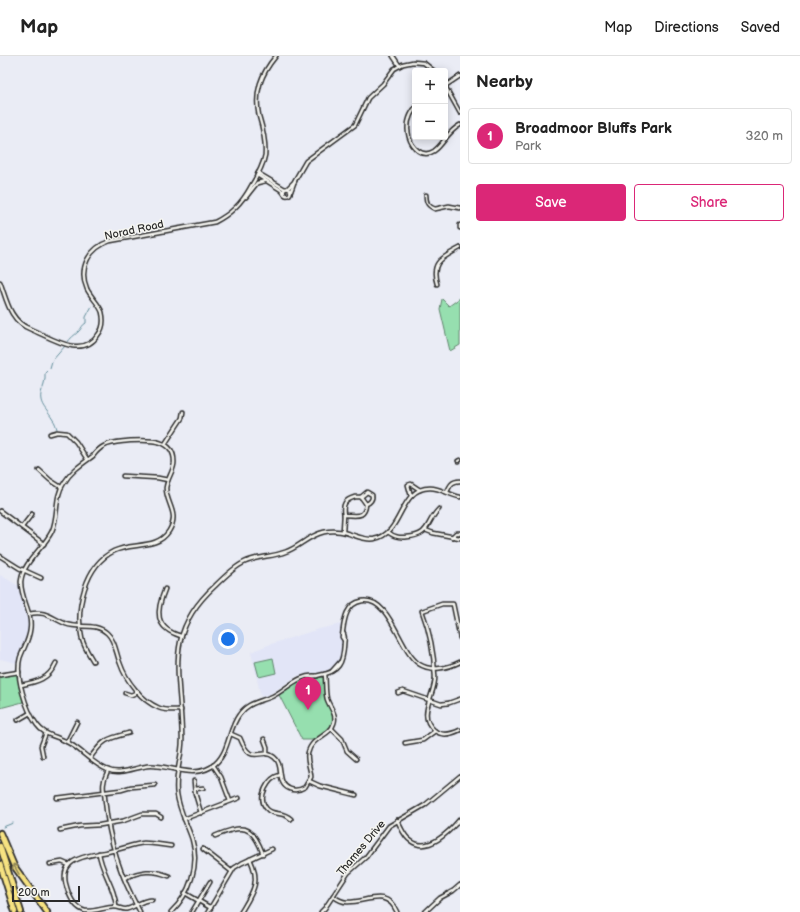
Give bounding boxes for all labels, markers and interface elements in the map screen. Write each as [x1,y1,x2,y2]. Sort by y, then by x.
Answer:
text: Map [20,16,58,39]
text: Map [604,19,632,36]
text: Directions [654,19,719,36]
text: Saved [741,19,780,36]
map controls [412,68,448,140]
button: + [412,68,448,104]
text: Nearby [476,72,533,92]
button: − [412,104,448,140]
text: Broadmoor Bluffs Park [515,119,672,138]
text: 1 [487,128,493,144]
text: 320 m [745,128,783,144]
text: Park [515,138,541,154]
button: Save [476,184,626,221]
button: Share [634,184,784,221]
street label: Norad Road [103,217,165,243]
your location [218,629,238,649]
pin: 1 [295,677,321,710]
street label: Thames Drive [334,817,388,878]
one-way arrow [11,863,19,875]
scale bar [12,884,80,903]
text: 200 m [18,886,50,899]

